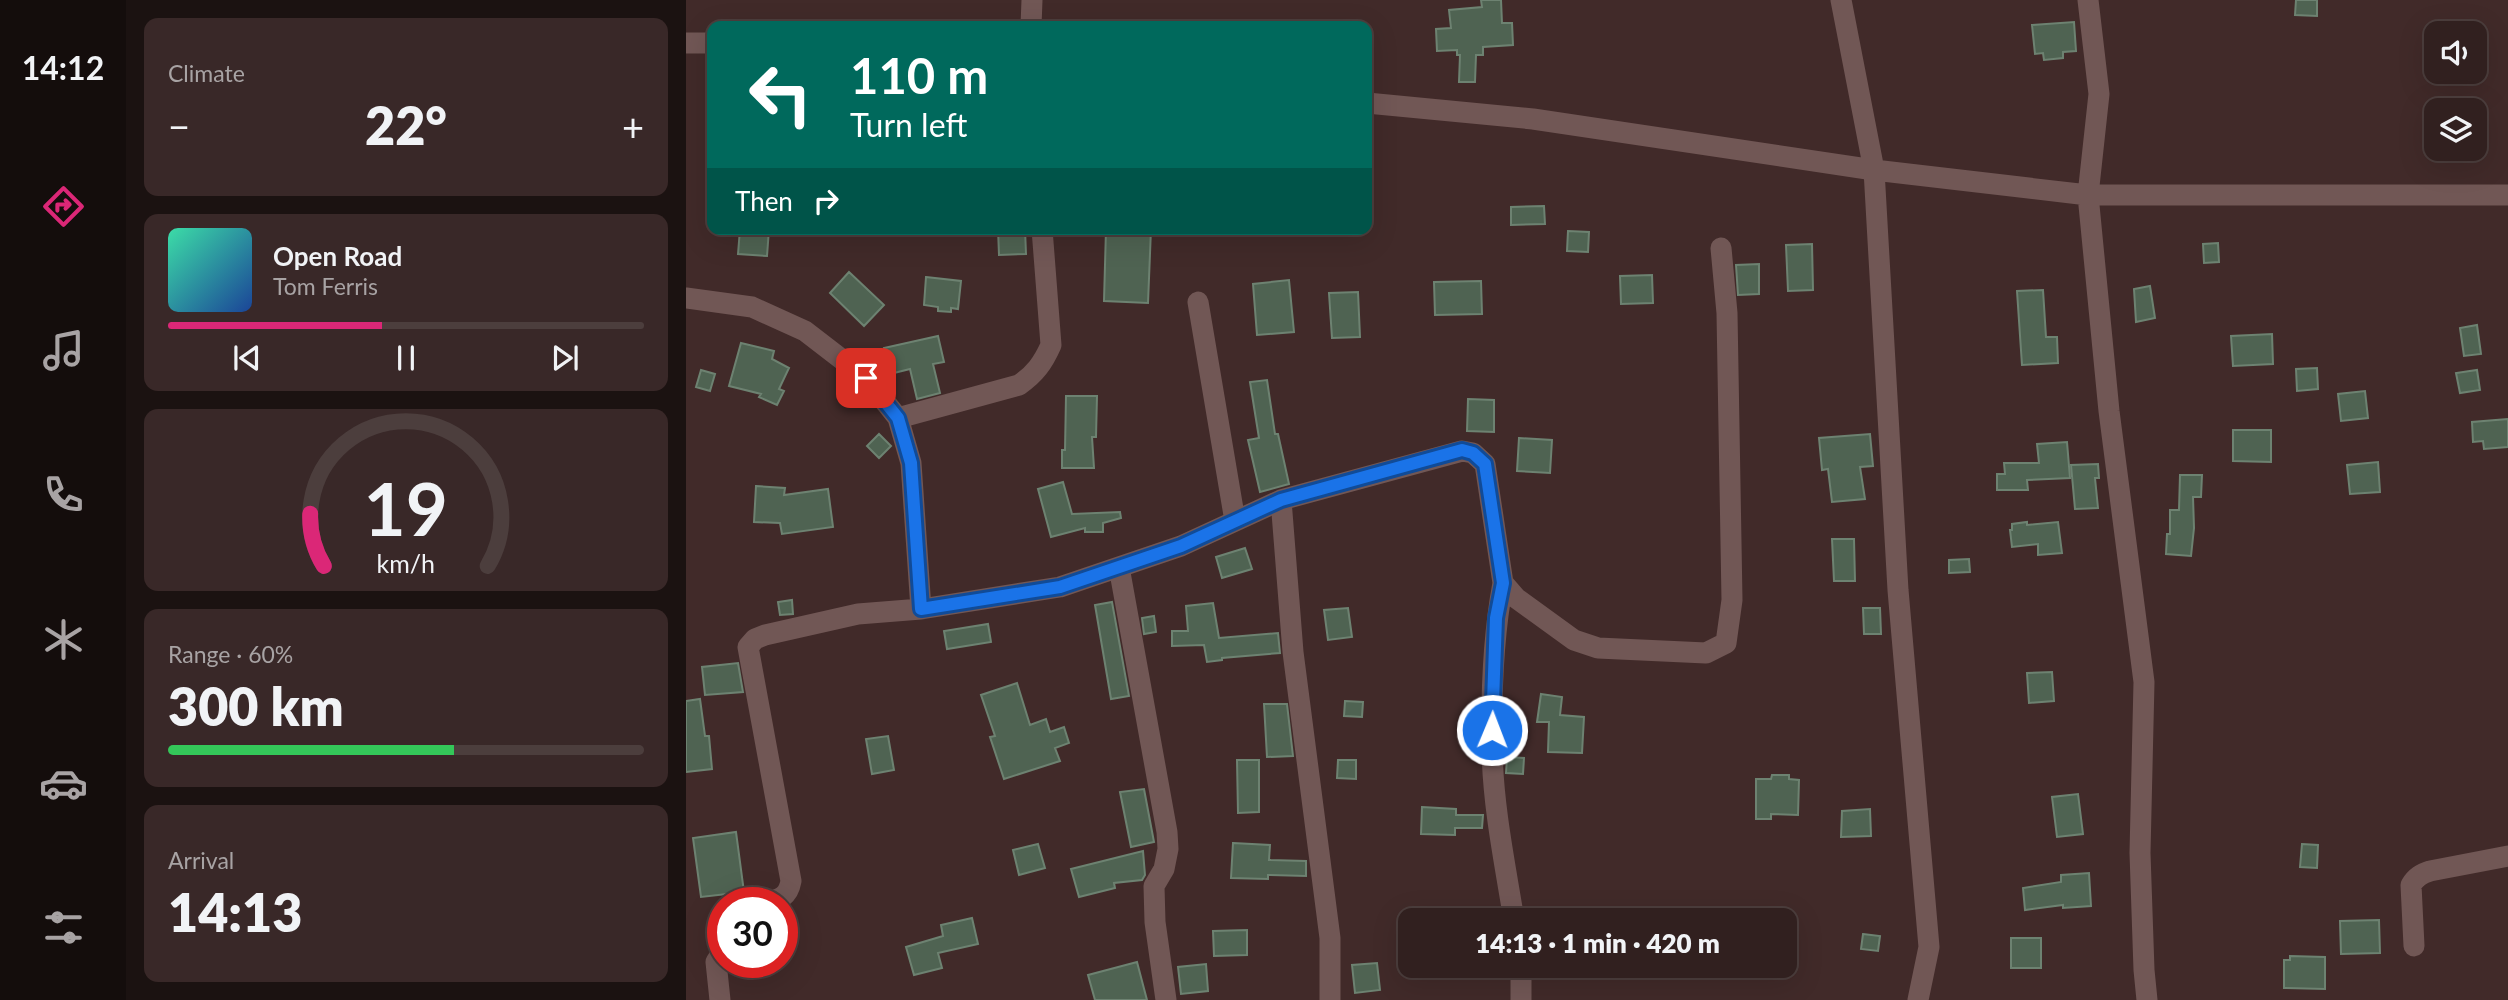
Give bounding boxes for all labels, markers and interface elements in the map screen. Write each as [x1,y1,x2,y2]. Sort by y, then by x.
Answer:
map controls [2424,21,2487,161]
button: sound [2424,21,2487,84]
text: 110 m [850,46,988,104]
text: 14:12 [22,48,104,87]
icon: left [735,49,826,140]
text: Climate [168,59,245,87]
text: 22° [365,94,447,156]
button: layers [2424,98,2487,161]
text: − [168,103,190,149]
text: + [622,103,644,149]
text: Turn left [850,105,967,144]
icon: directions [39,182,88,231]
icon: right [807,182,845,220]
text: Then [735,185,793,217]
text: Open Road [273,240,402,272]
text: Tom Ferris [273,272,378,300]
icon: music [39,326,88,375]
icon: previous [228,339,266,377]
icon: pause [387,339,425,377]
icon: next [546,339,584,377]
pin [836,348,896,408]
icon: arrive [847,359,885,397]
text: 19 [364,464,448,552]
icon: phone [39,470,88,519]
text: km/h [377,548,435,578]
icon: climate [39,615,88,664]
text: Range · 60% [168,640,293,668]
text: 300 km [168,675,344,737]
position arrow [1455,693,1529,767]
icon: car [39,759,88,808]
text: Arrival [168,846,234,874]
text: 14:13 [168,881,302,943]
speed limit sign: 30 [707,887,798,978]
icon: filters [39,903,88,952]
text: 14:13 · 1 min · 420 m [1475,927,1720,959]

